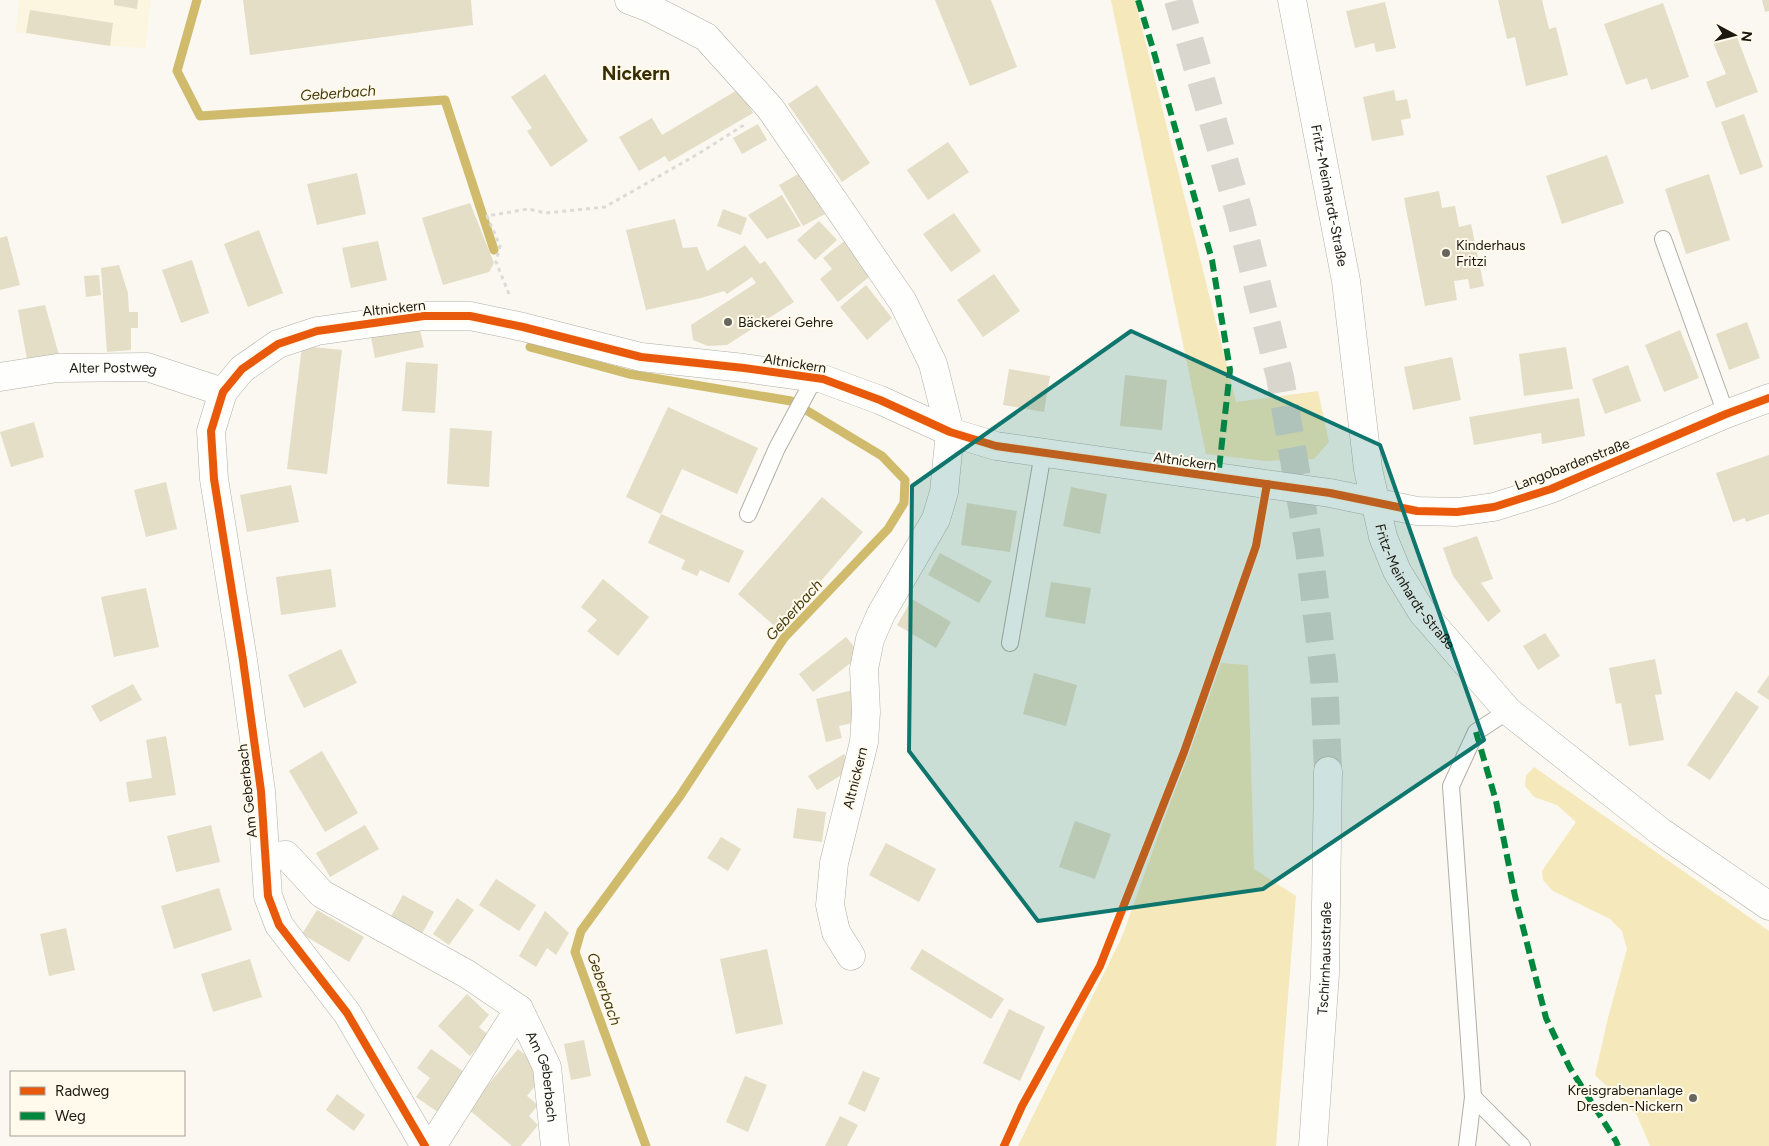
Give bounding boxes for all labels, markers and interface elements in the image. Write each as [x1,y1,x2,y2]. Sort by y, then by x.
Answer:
north arrow [1709,10,1759,60]
text: N [1737,30,1756,43]
district label: Nickern [602,62,670,85]
water label: Geberbach [300,81,376,105]
street label: Fritz-Meinhardt-Straße [1307,123,1351,268]
place label: Kinderhaus Fritzi [1456,237,1525,270]
marker: Kinderhaus Fritzi [1440,247,1452,259]
street label: Altnickern [362,297,427,320]
place label: Bäckerei Gehre [738,314,833,331]
marker: Bäckerei Gehre [722,316,734,328]
street label: Altnickern [762,350,828,377]
street label: Alter Postweg [69,359,159,379]
street label: Langobardenstraße [1512,435,1632,494]
street label: Altnickern [1152,449,1218,474]
street label: Fritz-Meinhardt-Straße [1371,522,1459,653]
water label: Geberbach [762,576,826,644]
street label: Am Geberbach [234,743,261,839]
street label: Altnickern [840,745,871,811]
street label: Tschirnhausstraße [1314,901,1335,1016]
water label: Geberbach [583,950,625,1028]
street label: Am Geberbach [522,1028,561,1123]
legend [10,1071,185,1136]
text: Radweg [55,1082,109,1100]
place label: Kreisgrabenanlage Dresden-Nickern [1568,1082,1683,1115]
marker: Kreisgrabenanlage Dresden-Nickern [1687,1092,1699,1104]
text: Weg [55,1107,86,1125]

